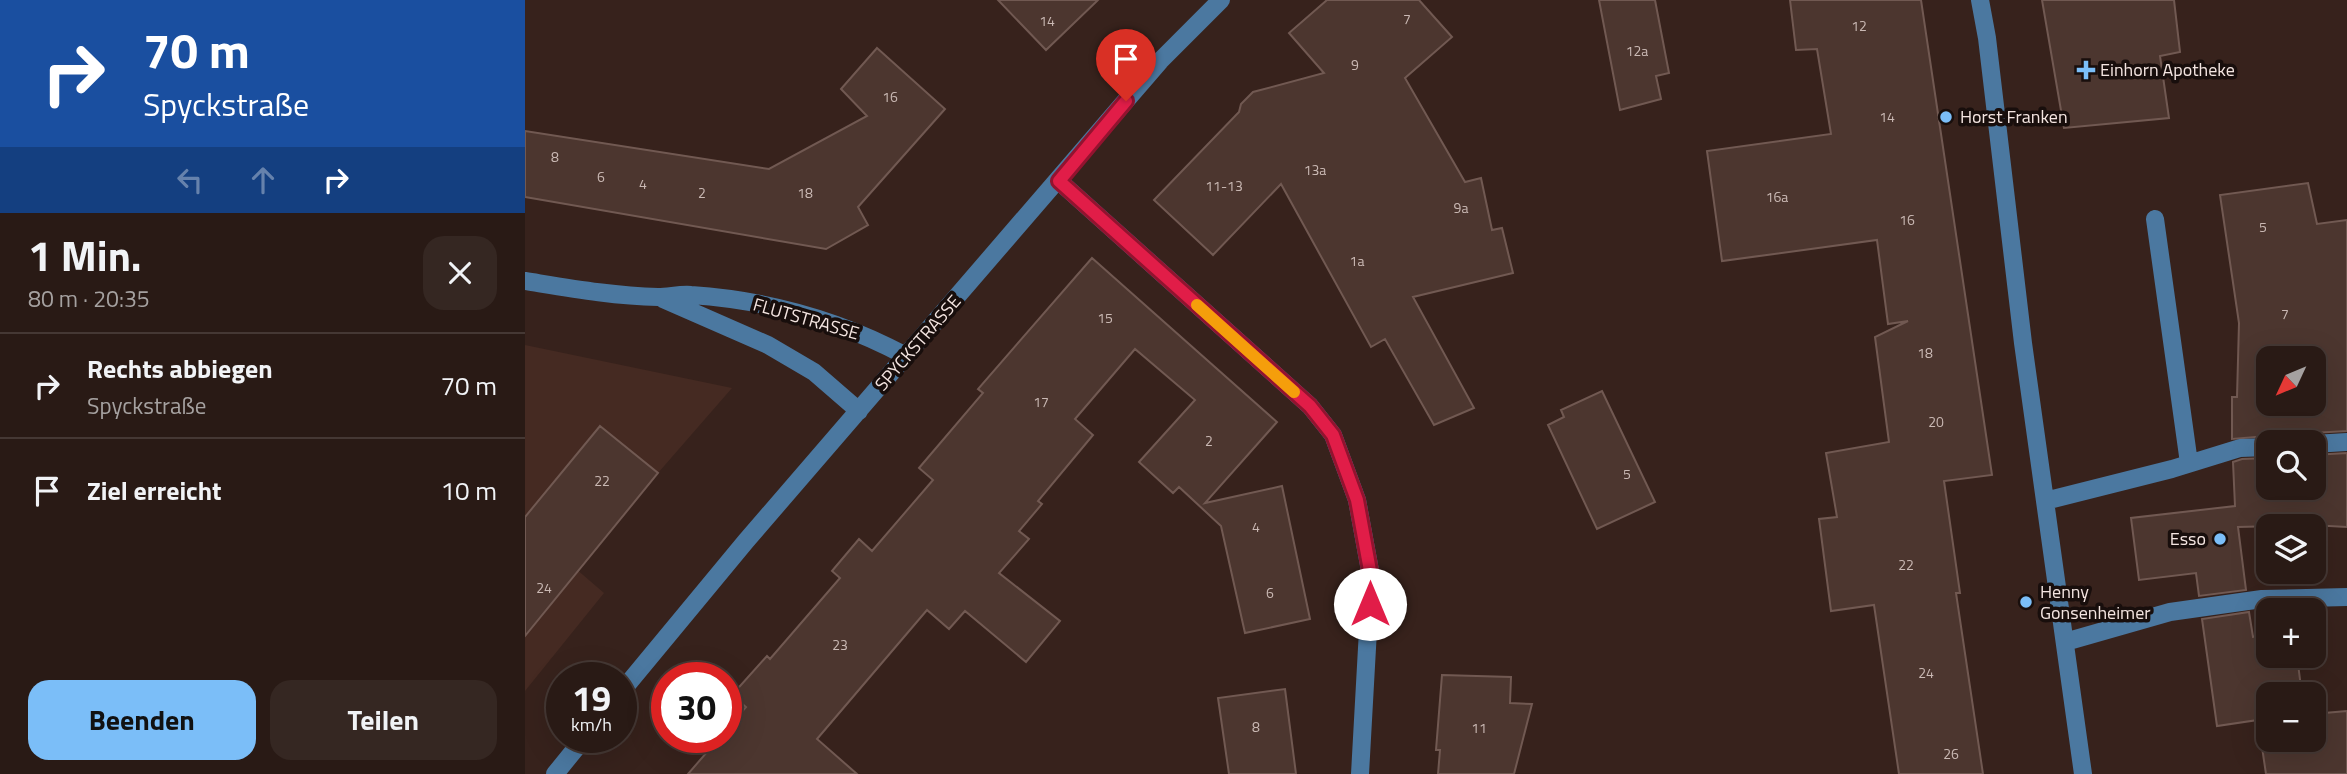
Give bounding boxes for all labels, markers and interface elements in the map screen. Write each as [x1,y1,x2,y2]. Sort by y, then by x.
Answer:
house number: 7 [1403,8,1411,29]
house number: 14 [1039,10,1055,31]
text: 70 m [143,12,250,87]
house number: 12 [1851,15,1867,36]
icon: right [28,28,119,119]
pin [1096,29,1156,101]
icon: arrive [1107,40,1145,78]
house number: 12a [1626,40,1648,61]
house number: 9 [1351,54,1359,75]
place label: Einhorn Apotheke [2100,56,2235,83]
marker: Einhorn Apotheke [2078,62,2094,78]
text: Spyckstraße [143,80,309,128]
house number: 16 [882,86,898,107]
place label: Horst Franken [1960,103,2068,130]
house number: 14 [1879,106,1895,127]
marker: Horst Franken [1938,109,1954,125]
house number: 8 [551,146,559,167]
house number: 13a [1304,159,1326,180]
icon: left [171,161,209,199]
icon: ahead [244,161,282,199]
icon: right [317,161,355,199]
house number: 6 [597,166,605,187]
house number: 4 [639,173,647,194]
house number: 11-13 [1205,175,1243,196]
house number: 2 [698,182,706,203]
house number: 18 [797,182,813,203]
house number: 16a [1766,186,1788,207]
house number: 9a [1454,197,1468,218]
house number: 16 [1899,209,1915,230]
house number: 5 [2259,216,2267,237]
text: 1 Min. [28,223,142,287]
button: close [423,236,497,310]
house number: 1a [1350,250,1364,271]
text: 80 m · 20:35 [28,281,150,316]
street label: SPYCKSTRASSE [868,289,967,397]
street label: FLUTSTRASSE [750,290,862,347]
house number: 7 [2281,303,2289,324]
house number: 15 [1097,307,1113,328]
house number: 18 [1917,342,1933,363]
north arrow [2256,346,2326,416]
map controls [2256,346,2326,752]
text: Rechts abbiegen [87,349,273,388]
text: 70 m [440,366,497,405]
icon: right [28,367,66,405]
text: Spyckstraße [87,388,206,423]
house number: 17 [1033,391,1049,412]
house number: 20 [1928,411,1944,432]
house number: 2 [1205,430,1213,451]
button: search [2256,430,2326,500]
house number: 5 [1623,463,1631,484]
house number: 22 [594,470,610,491]
text: Ziel erreicht [87,471,222,510]
text: 10 m [440,471,497,510]
icon: arrive [28,472,66,510]
button: layers [2256,514,2326,584]
house number: 4 [1252,516,1260,537]
place label: Esso [2170,525,2206,552]
marker: Esso [2212,531,2228,547]
house number: 22 [1898,554,1914,575]
position arrow [1333,567,1407,641]
house number: 24 [536,577,552,598]
place label: Henny Gonsenheimer [2040,578,2150,626]
house number: 6 [1266,582,1274,603]
marker: Henny Gonsenheimer [2018,594,2034,610]
button: + [2256,598,2326,668]
house number: 23 [832,634,848,655]
speed limit sign: 30 [651,662,742,753]
house number: 24 [1918,662,1934,683]
text: 19 [572,671,611,725]
button: Beenden [28,680,256,760]
button: Teilen [270,680,497,760]
button: − [2256,682,2326,752]
text: km/h [571,711,612,738]
house number: 8 [1252,716,1260,737]
house number: 11 [1471,717,1487,738]
house number: 26 [1943,743,1959,764]

